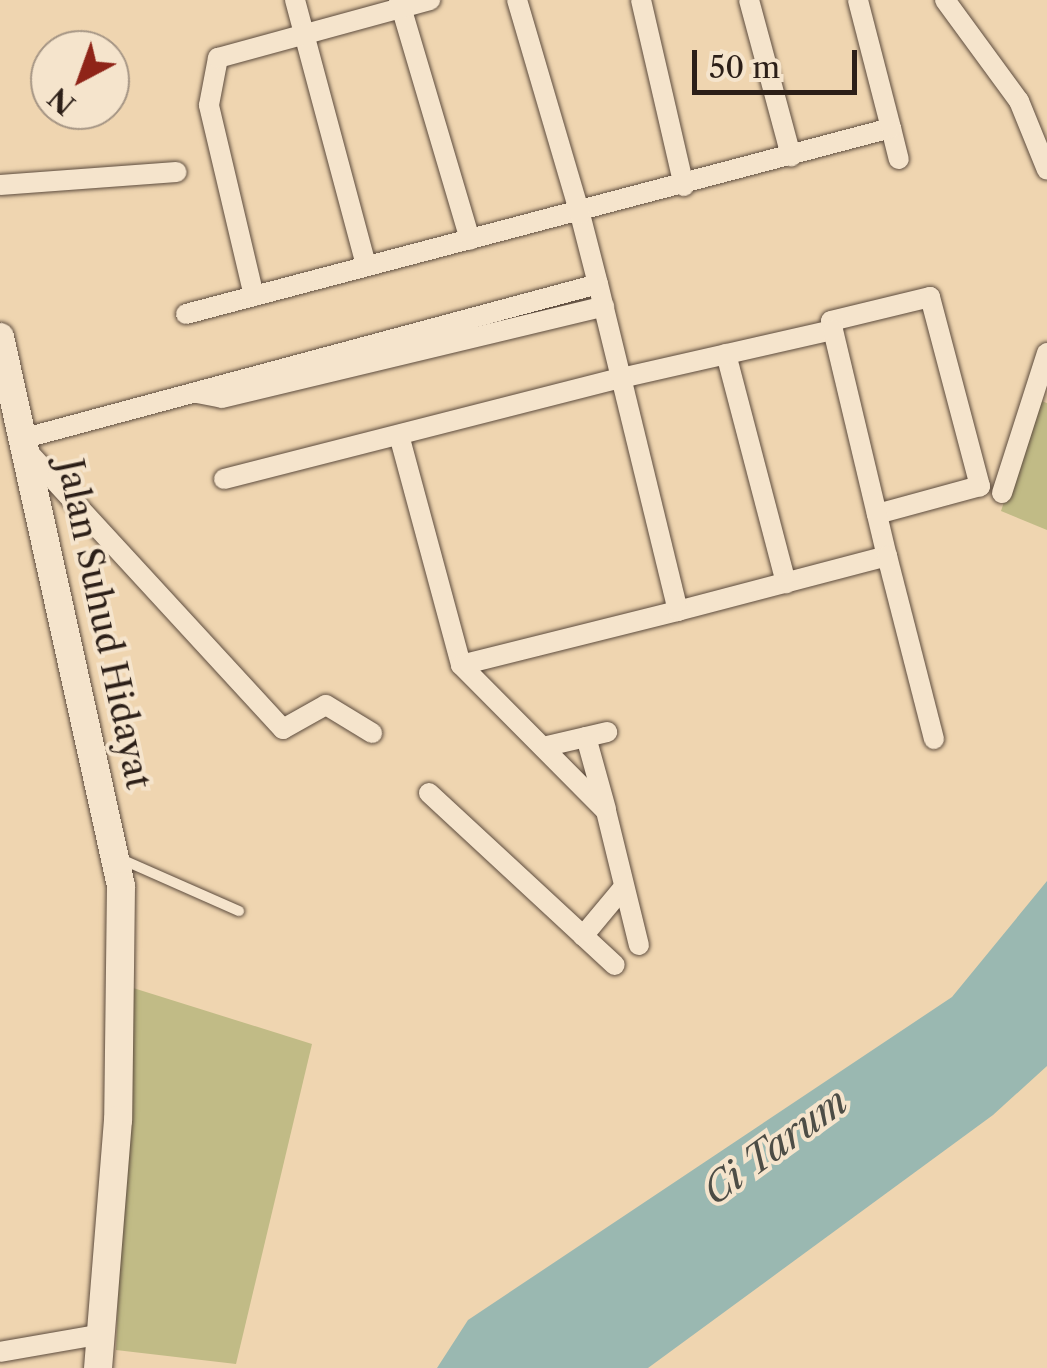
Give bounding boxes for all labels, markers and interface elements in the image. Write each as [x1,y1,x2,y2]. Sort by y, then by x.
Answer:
north arrow [30,30,130,130]
scale bar [697,30,862,92]
text: 50 m [709,49,780,86]
text: N [41,80,82,122]
street label: Jalan Suhud Hidayat [49,455,159,793]
water label: Ci Tarum [694,1078,856,1214]

